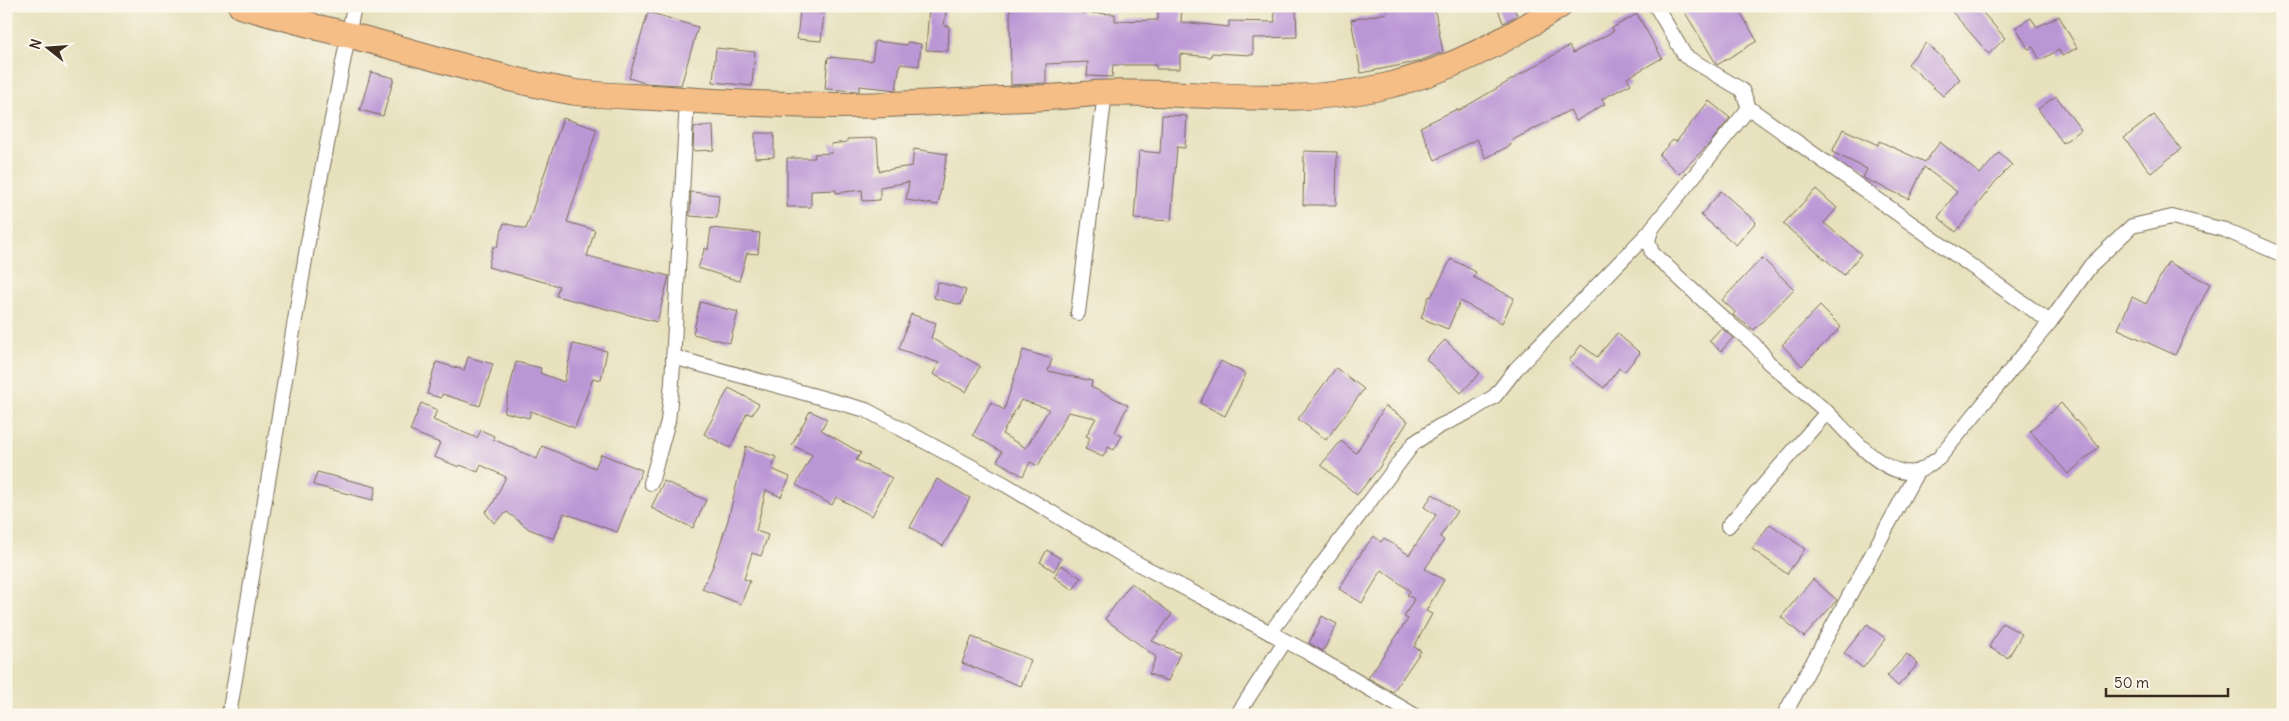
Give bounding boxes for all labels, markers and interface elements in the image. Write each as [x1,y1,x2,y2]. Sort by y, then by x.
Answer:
north arrow [22,22,72,72]
text: N [26,37,46,51]
scale bar [2106,666,2229,698]
text: 50 m [2114,673,2149,692]

